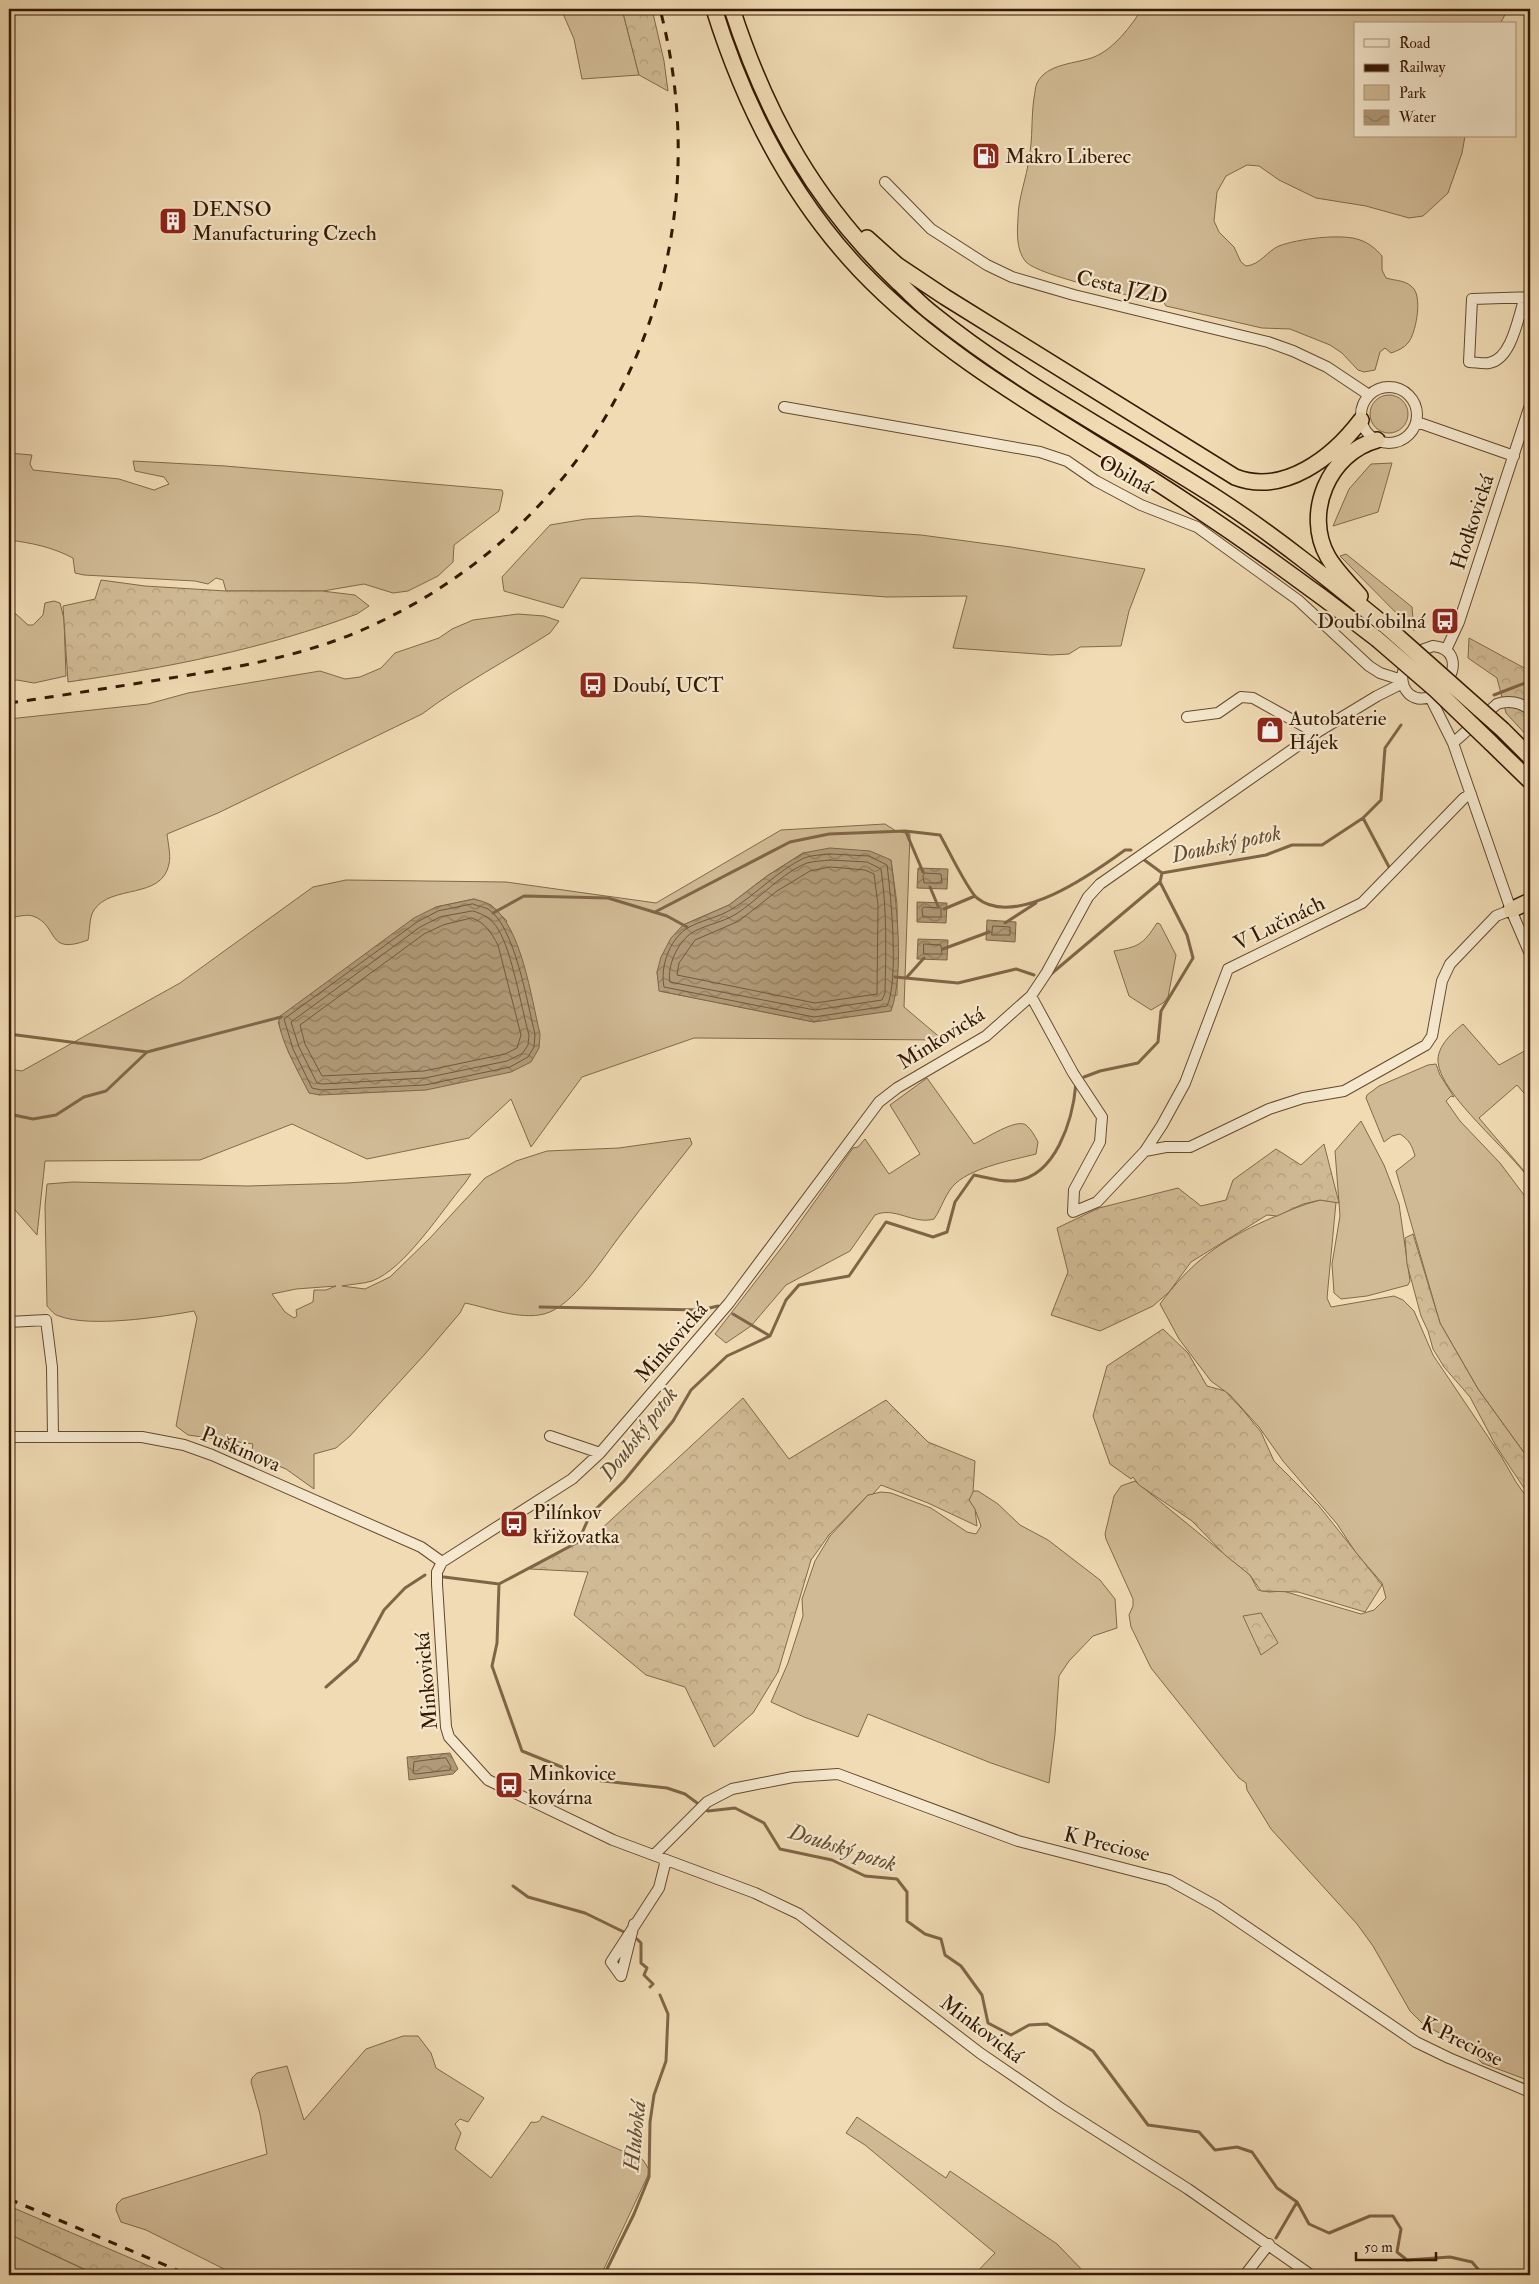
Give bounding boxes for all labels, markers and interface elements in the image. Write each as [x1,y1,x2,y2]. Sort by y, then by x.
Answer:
legend [1354,22,1516,138]
text: Road [1399,34,1431,53]
text: Railway [1399,58,1446,77]
text: Park [1399,84,1426,103]
text: Water [1398,108,1436,127]
fuel station icon: Makro Liberec [971,141,1001,171]
place label: Makro Liberec [1005,143,1131,170]
place label: DENSO Manufacturing Czech [192,196,377,247]
building icon: DENSO Manufacturing Czech [158,206,188,236]
street label: Cesta JZD [1074,264,1170,311]
street label: Obilná [1094,449,1158,500]
street label: Hodkovická [1444,471,1501,573]
bus stop icon: Doubí obilná [1430,606,1460,636]
place label: Doubí obilná [1317,608,1426,635]
bus stop icon: Doubí, UCT [578,670,608,700]
place label: Doubí, UCT [612,672,724,699]
place label: Autobaterie Hájek [1288,705,1387,756]
shop icon: Autobaterie Hájek [1255,715,1285,745]
water label: Doubský potok [1168,819,1284,869]
street label: V Lučinách [1229,890,1329,957]
street label: Minkovická [893,1001,990,1076]
street label: Minkovická [629,1296,714,1388]
water label: Doubský potok [593,1381,684,1487]
street label: Puškinova [197,1421,285,1478]
place label: Pilínkov křižovatka [533,1499,620,1550]
bus stop icon: Pilínkov křižovatka [499,1509,529,1539]
street label: Minkovická [409,1631,444,1731]
place label: Minkovice kovárna [528,1760,616,1811]
bus stop icon: Minkovice kovárna [494,1770,524,1800]
water label: Doubský potok [784,1817,900,1878]
street label: K Preciose [1061,1821,1153,1868]
street label: Minkovická [935,1989,1029,2070]
street label: K Preciose [1416,2010,1507,2073]
water label: Hluboká [617,2098,653,2174]
scale bar [1356,2229,1436,2261]
text: 50 m [1364,2238,1393,2257]

